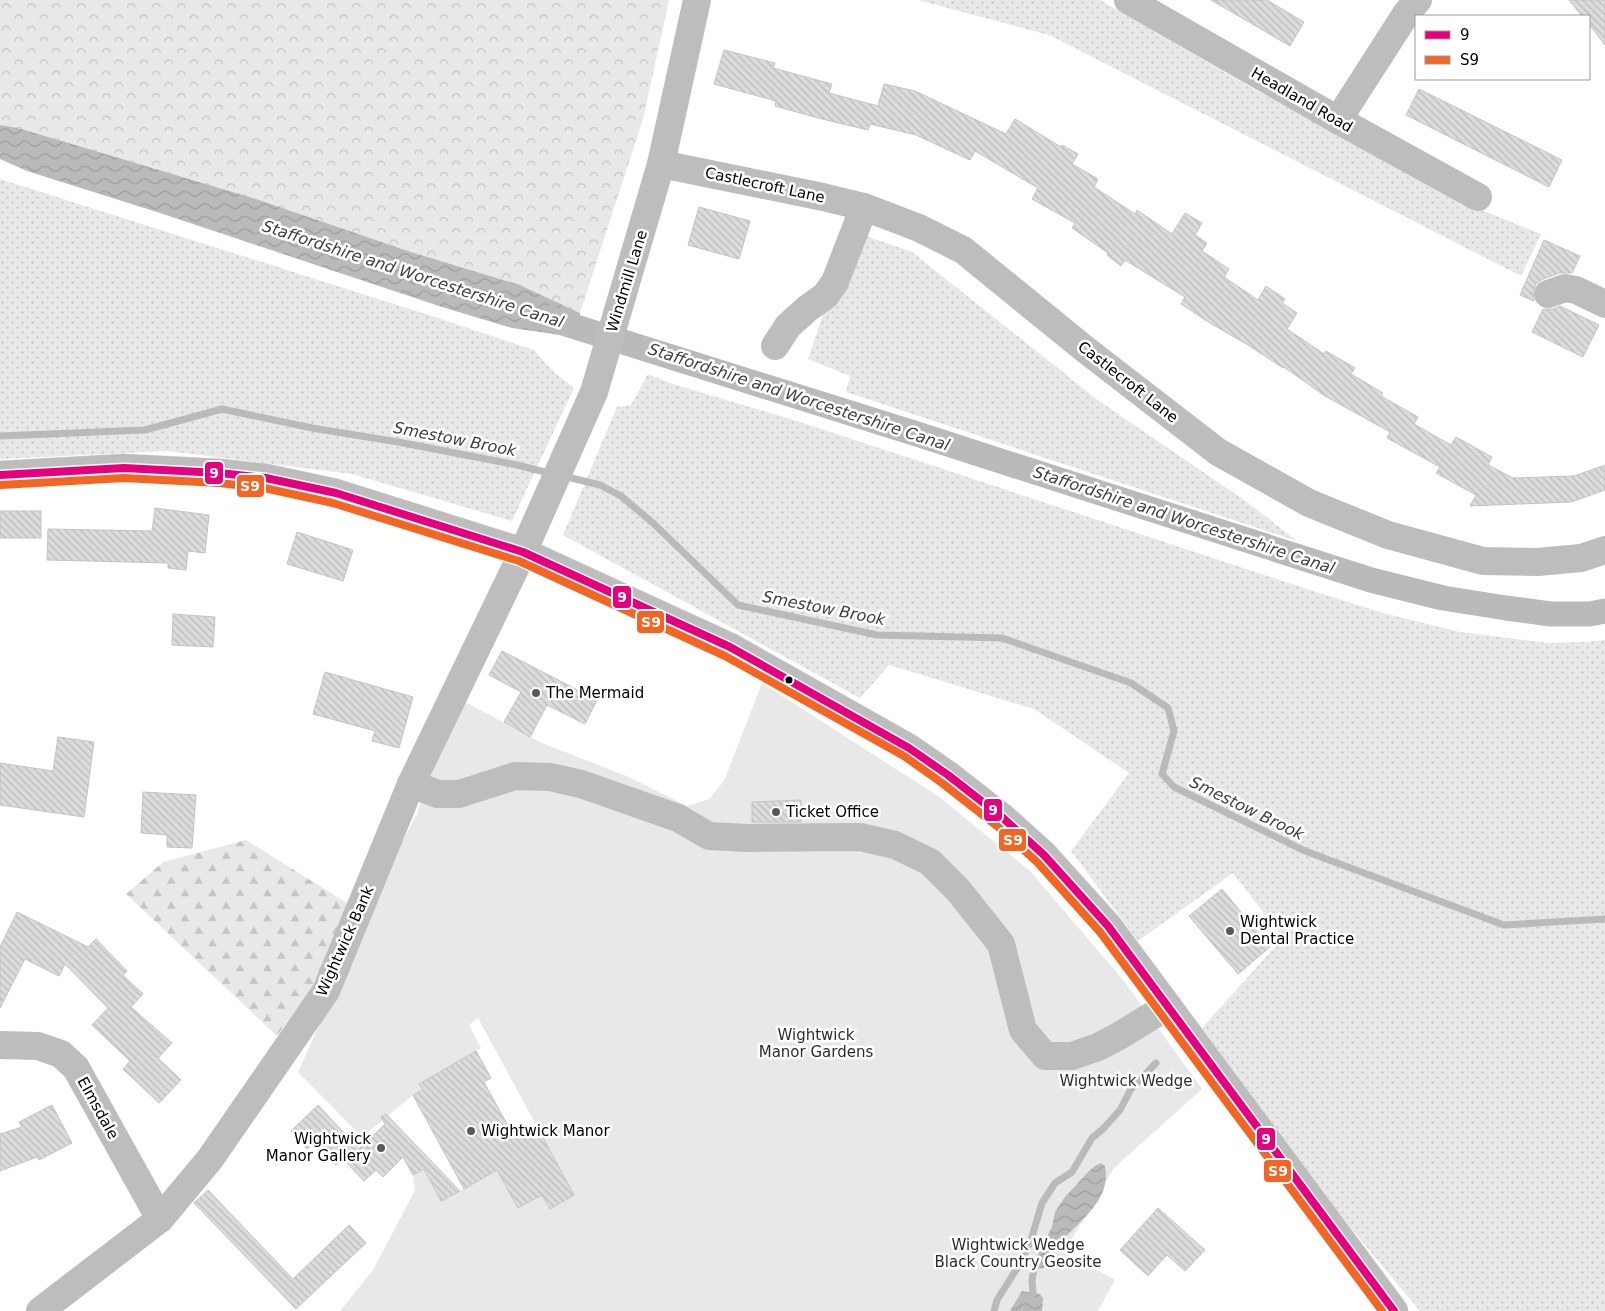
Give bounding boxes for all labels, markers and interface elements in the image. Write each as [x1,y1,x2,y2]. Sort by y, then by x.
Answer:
legend [1415,15,1590,80]
text: 9 [1460,26,1470,44]
text: S9 [1460,51,1479,69]
street label: Headland Road [1248,64,1356,136]
street label: Castlecroft Lane [703,164,827,206]
water label: Staffordshire and Worcestershire Canal [260,216,567,332]
street label: Windmill Lane [603,228,651,334]
street label: Castlecroft Lane [1074,337,1182,427]
water label: Staffordshire and Worcestershire Canal [646,339,953,455]
water label: Smestow Brook [392,418,519,460]
line badge: 9 [204,461,224,485]
water label: Staffordshire and Worcestershire Canal [1031,462,1338,578]
text: 9 [209,465,219,481]
line badge: S9 [236,474,265,498]
text: S9 [240,478,260,494]
line badge: 9 [612,585,632,609]
water label: Smestow Brook [761,587,888,629]
text: 9 [617,589,627,605]
line badge: S9 [636,610,665,634]
text: S9 [641,614,661,630]
unlabelled marker [784,675,794,685]
place label: The Mermaid [545,684,644,702]
marker: The Mermaid [530,687,542,699]
water label: Smestow Brook [1187,772,1308,844]
line badge: 9 [983,798,1003,822]
text: 9 [988,802,998,818]
place label: Ticket Office [785,803,879,821]
marker: Ticket Office [770,806,782,818]
line badge: S9 [998,828,1027,852]
text: S9 [1003,832,1023,848]
street label: Wightwick Bank [312,883,378,999]
place label: Wightwick Dental Practice [1240,913,1354,948]
marker: Wightwick Dental Practice [1224,925,1236,937]
park label: Wightwick Manor Gardens [759,1026,873,1061]
park label: Wightwick Wedge [1059,1072,1193,1090]
street label: Elmsdale [74,1074,122,1142]
place label: Wightwick Manor [481,1122,611,1140]
marker: Wightwick Manor [465,1125,477,1137]
line badge: 9 [1256,1127,1276,1151]
place label: Wightwick Manor Gallery [266,1130,371,1165]
text: 9 [1261,1131,1271,1147]
marker: Wightwick Manor Gallery [375,1142,387,1154]
line badge: S9 [1263,1159,1292,1183]
text: S9 [1268,1163,1288,1179]
park label: Wightwick Wedge Black Country Geosite [935,1236,1101,1271]

